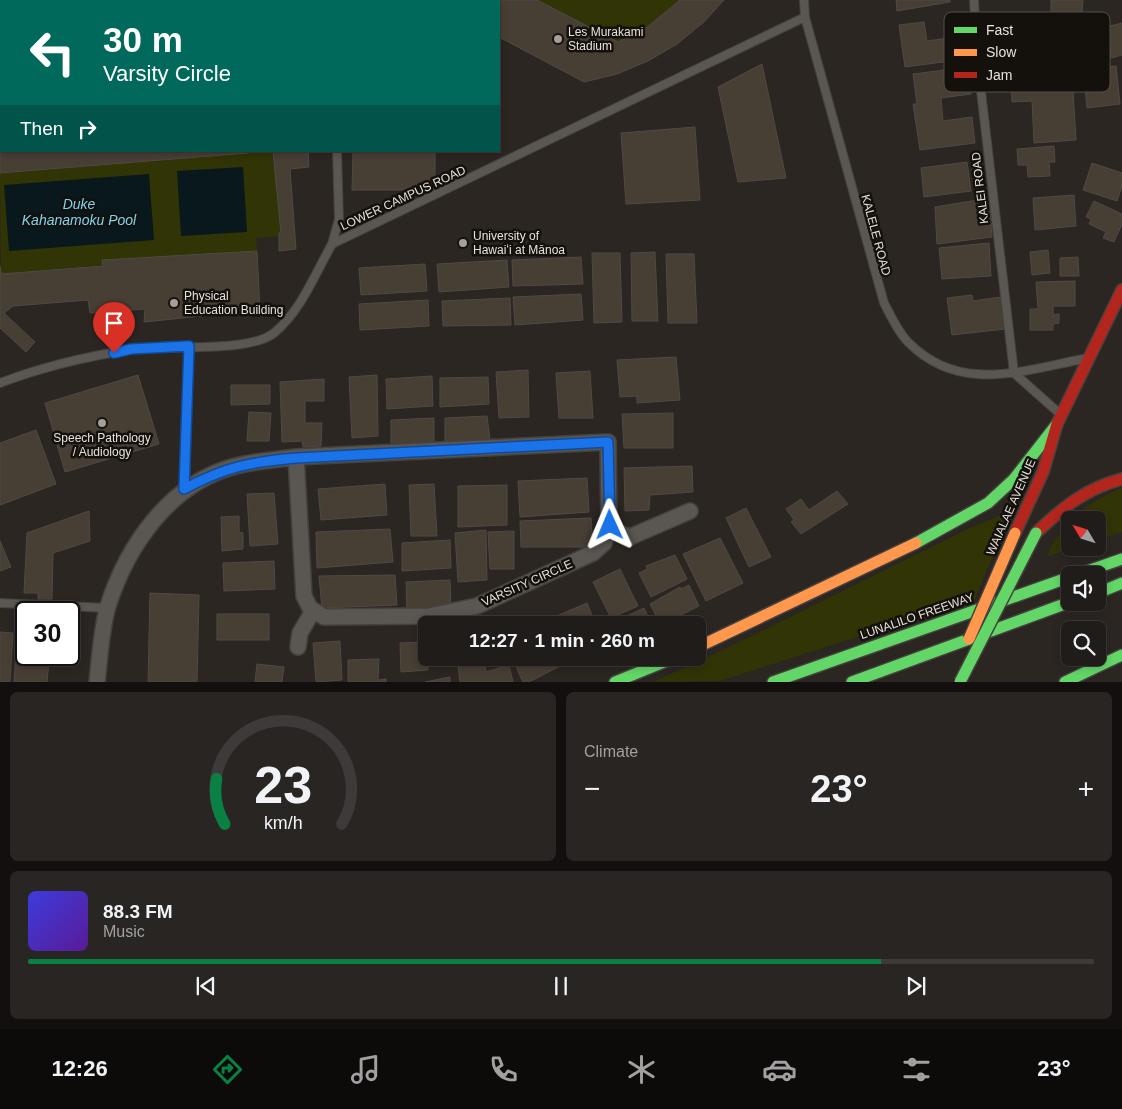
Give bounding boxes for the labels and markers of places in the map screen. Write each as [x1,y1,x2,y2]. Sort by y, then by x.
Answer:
place label: Les Murakami Stadium [568,25,643,53]
marker: Les Murakami Stadium [552,33,564,45]
place label: University of Hawaiʻi at Mānoa [473,229,565,257]
marker: University of Hawaiʻi at Mānoa [457,237,469,249]
place label: Physical Education Building [184,289,283,317]
marker: Physical Education Building [168,297,180,309]
pin [93,302,135,353]
marker: Speech Pathology / Audiology [96,417,108,429]
place label: Speech Pathology / Audiology [53,431,151,459]

